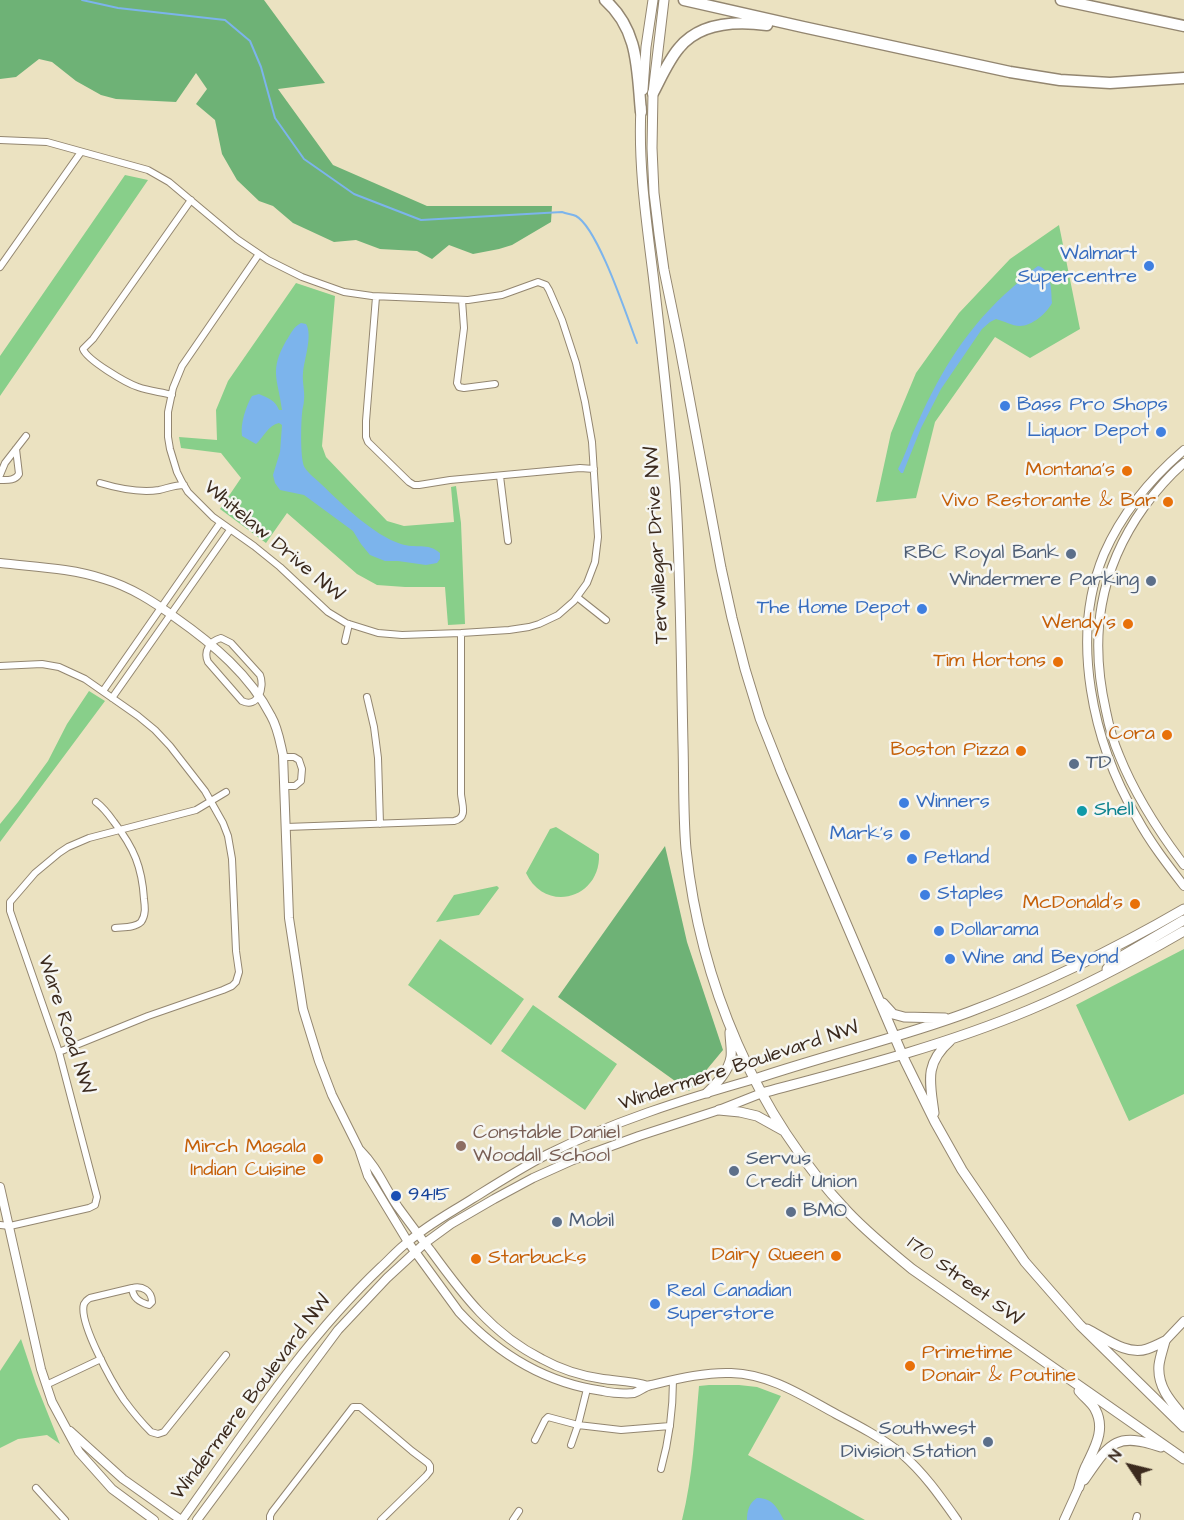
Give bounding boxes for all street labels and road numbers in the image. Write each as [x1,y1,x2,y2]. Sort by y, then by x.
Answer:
street label: Terwillegar Drive NW [641,446,675,644]
street label: Whitelaw Drive NW [198,476,348,608]
street label: Ware Road NW [31,953,99,1097]
street label: Windermere Boulevard NW [616,1017,862,1117]
street label: 170 Street SW [902,1232,1026,1332]
street label: Windermere Boulevard NW [167,1291,337,1505]

